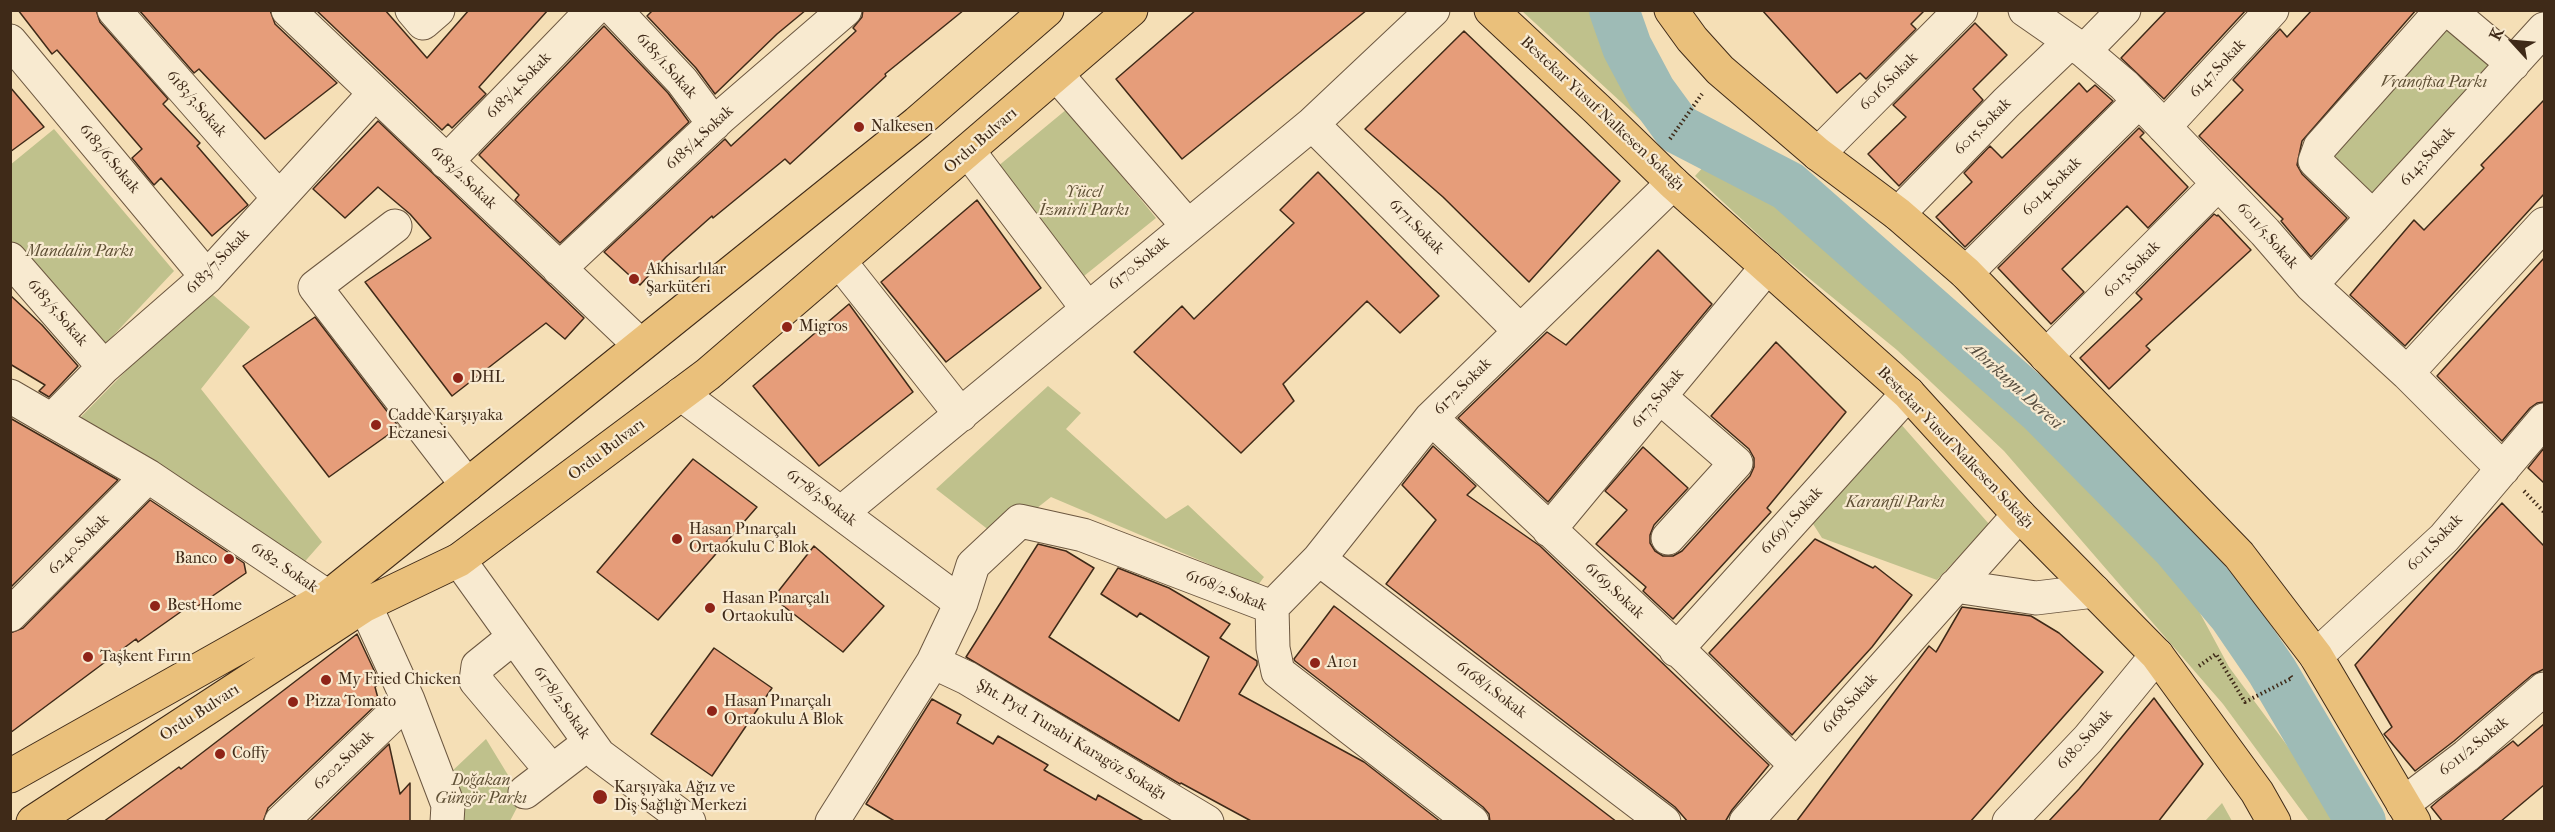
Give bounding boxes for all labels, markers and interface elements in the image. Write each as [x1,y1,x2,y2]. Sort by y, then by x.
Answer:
north arrow [2483,12,2543,72]
text: K [2485,25,2507,43]
street label: 6185/1.Sokak [631,29,701,103]
street label: Bestekar Yusuf Nalkesen Sokağı [1516,33,1688,195]
street label: 6147.Sokak [2186,35,2250,103]
street label: 6183/4.Sokak [482,49,556,123]
street label: 6016.Sokak [1856,49,1922,115]
street label: 6183/3.Sokak [162,67,230,141]
park label: Vranoftsa Parkı [2381,73,2487,93]
street label: 6015.Sokak [1950,94,2016,160]
street label: 6185/4.Sokak [662,102,738,174]
street label: Ordu Bulvarı [940,104,1022,178]
place label: Nalkesen [871,117,934,137]
street label: 6183/6.Sokak [74,120,144,198]
marker: Nalkesen [852,120,866,134]
street label: 6143.Sokak [2396,123,2460,191]
street label: 6183/2.Sokak [426,142,500,214]
street label: 6014.Sokak [2018,153,2086,221]
park label: Yücel İzmirli Parkı [1039,183,1129,221]
street label: 6171.Sokak [1384,195,1448,259]
street label: 6011/5.Sokak [2232,199,2302,273]
street label: 6183/7.Sokak [182,225,254,299]
street label: 6170.Sokak [1104,233,1174,295]
street label: 6013.Sokak [2099,237,2165,303]
park label: Mandalin Parkı [26,242,134,262]
place label: Akhisarlılar Şarküteri [646,260,726,298]
marker: Akhisarlılar Şarküteri [627,272,641,286]
street label: 6183/5.Sokak [23,275,91,351]
place label: Migros [799,317,848,337]
marker: Migros [780,320,794,334]
water label: Ahırkuyu Deresi [1962,337,2066,435]
street label: 6172.Sokak [1430,354,1496,420]
street label: Bestekar Yusuf Nalkesen Sokağı [1873,363,2037,533]
street label: 6173.Sokak [1628,365,1688,433]
place label: DHL [470,368,504,388]
marker: DHL [451,371,465,385]
place label: Cadde Karşıyaka Eczanesi [388,406,503,444]
street label: Ordu Bulvarı [565,415,649,485]
marker: Cadde Karşıyaka Eczanesi [369,418,383,432]
street label: 6178/3.Sokak [782,465,860,531]
street label: 6169/1.Sokak [1757,483,1827,559]
park label: Karanfil Parkı [1845,493,1945,513]
street label: 6011.Sokak [2403,510,2467,576]
street label: 6240.Sokak [45,511,113,579]
place label: Hasan Pınarçalı Ortaokulu C Blok [689,520,809,558]
marker: Hasan Pınarçalı Ortaokulu C Blok [670,532,684,546]
street label: 6182. Sokak [247,538,321,598]
place label: Banco [175,549,217,569]
marker: Banco [222,552,236,566]
street label: 6169.Sokak [1580,559,1648,623]
street label: 6168/2.Sokak [1182,566,1270,616]
place label: Hasan Pınarçalı Ortaokulu [722,589,830,627]
place label: Best Home [167,596,242,616]
marker: Best Home [148,599,162,613]
marker: Hasan Pınarçalı Ortaokulu [703,601,717,615]
place label: Taşkent Fırın [100,647,191,667]
marker: Taşkent Fırın [81,650,95,664]
place label: A101 [1327,653,1357,673]
marker: A101 [1308,656,1322,670]
street label: 6168/1.Sokak [1452,657,1530,723]
street label: 6178/2.Sokak [528,663,594,743]
place label: My Fried Chicken [338,670,461,690]
street label: 6168.Sokak [1818,670,1882,738]
marker: My Fried Chicken [319,673,333,687]
street label: Şht. Pyd. Turabi Karagöz Sokağı [973,676,1169,804]
street label: Ordu Bulvarı [157,680,243,746]
place label: Pizza Tomato [305,692,396,712]
place label: Hasan Pınarçalı Ortaokulu A Blok [724,692,844,730]
marker: Pizza Tomato [286,695,300,709]
marker: Hasan Pınarçalı Ortaokulu A Blok [705,704,719,718]
street label: 6180.Sokak [2053,706,2117,774]
street label: 6011/2.Sokak [2435,713,2513,781]
street label: 6202.Sokak [310,727,378,795]
place label: Coffy [232,744,269,764]
marker: Coffy [213,747,227,761]
park label: Doğakan Güngör Parkı [435,771,527,809]
place label: Karşıyaka Ağız ve Diş Sağlığı Merkezi [614,778,747,816]
marker: Karşıyaka Ağız ve Diş Sağlığı Merkezi [591,788,609,806]

